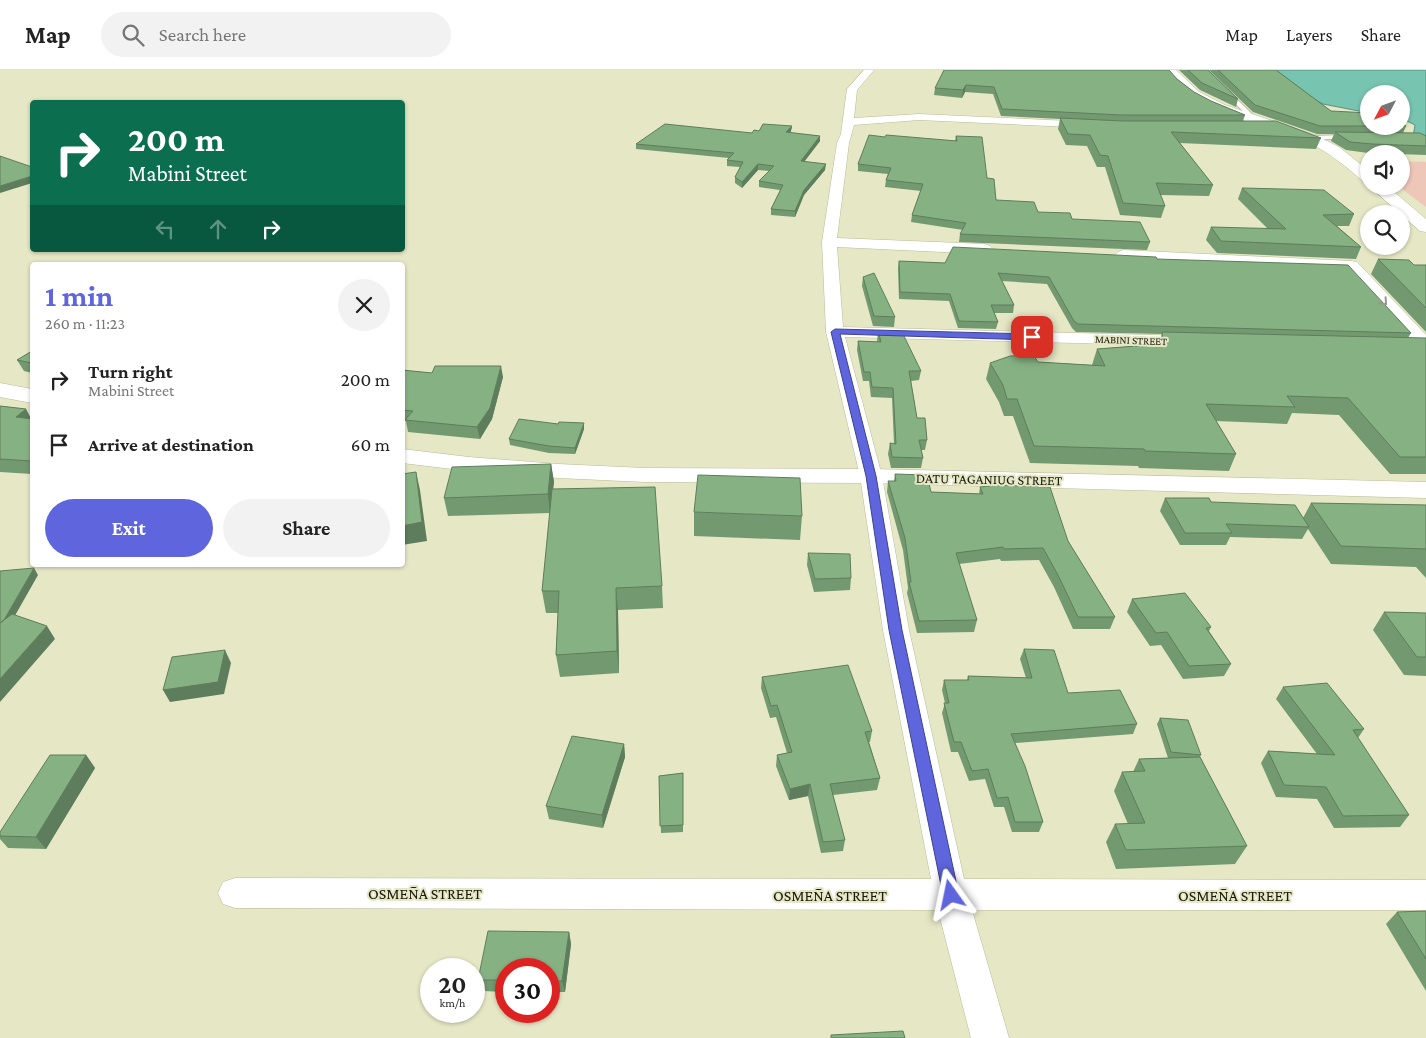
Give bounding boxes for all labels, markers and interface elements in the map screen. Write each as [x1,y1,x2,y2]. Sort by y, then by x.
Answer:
search box [101,12,451,57]
text: Map [25,21,71,48]
icon: search [119,21,147,49]
text: Search here [159,24,246,45]
text: Map [1225,25,1258,45]
text: Layers [1286,25,1333,45]
text: Share [1361,25,1401,45]
north arrow [1360,85,1410,135]
map controls [1360,85,1410,255]
icon: right [45,120,110,185]
text: 200 m [128,120,225,159]
button: sound [1360,145,1410,195]
text: Mabini Street [128,161,247,186]
button: search [1360,205,1410,255]
icon: left [151,215,179,243]
icon: ahead [204,215,232,243]
icon: right [257,215,285,243]
text: 1 min [45,279,113,312]
button: close [338,279,390,331]
one-way arrow [1378,296,1387,305]
text: 260 m · 11:23 [45,315,125,332]
pin [1011,316,1053,358]
icon: arrive [1018,323,1046,351]
street label: MABINI STREET [1095,333,1167,347]
text: Turn right [88,361,173,382]
icon: right [45,366,73,394]
text: 200 m [341,369,390,390]
text: Mabini Street [88,382,174,399]
icon: arrive [45,431,73,459]
text: Arrive at destination [88,434,254,455]
text: 60 m [351,434,390,455]
street label: DATU TAGANIUG STREET [916,470,1063,488]
button: Exit [45,499,213,557]
button: Share [223,499,390,557]
position arrow [924,868,976,920]
street label: OSMEÑA STREET [368,885,482,902]
street label: OSMEÑA STREET [773,887,887,904]
street label: OSMEÑA STREET [1178,887,1292,904]
speed limit sign: 30 [495,958,560,1023]
text: 20 [439,971,466,998]
text: km/h [440,996,465,1010]

